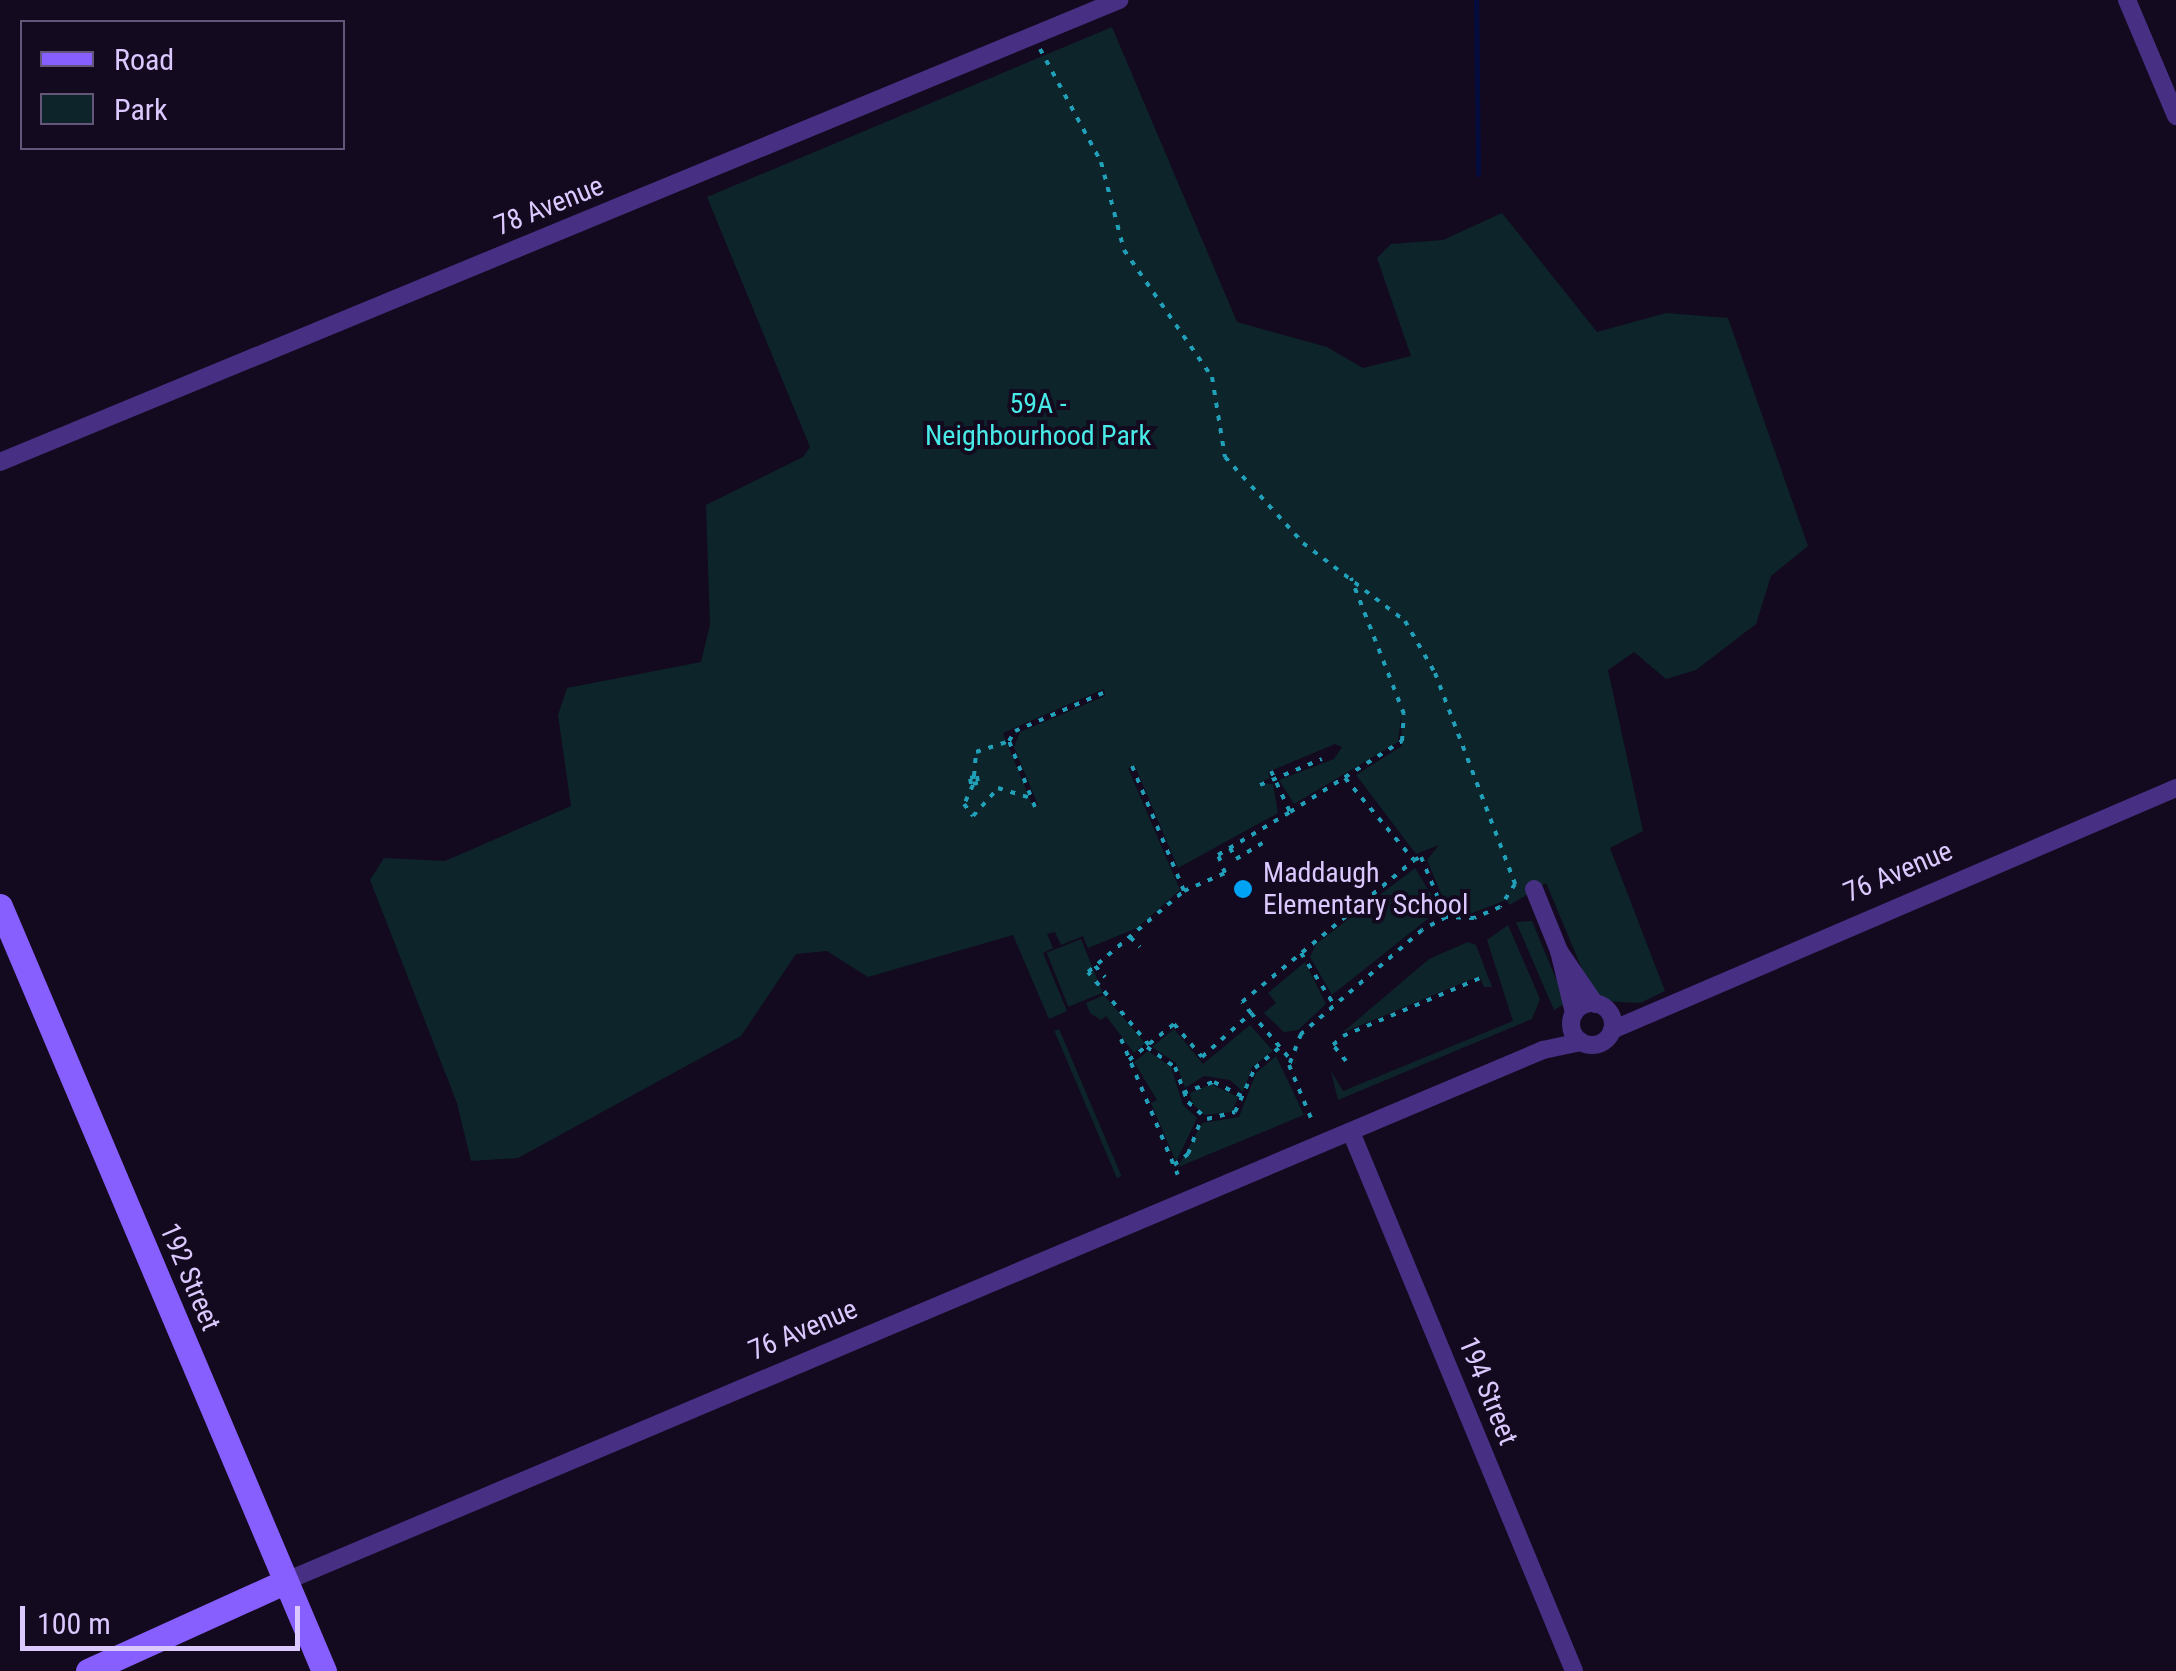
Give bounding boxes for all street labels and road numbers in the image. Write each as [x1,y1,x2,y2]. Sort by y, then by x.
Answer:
street label: 78 Avenue [490,169,608,243]
street label: 76 Avenue [1839,834,1957,910]
street label: 192 Street [152,1218,228,1336]
street label: 76 Avenue [744,1292,862,1368]
street label: 194 Street [1451,1332,1525,1450]

